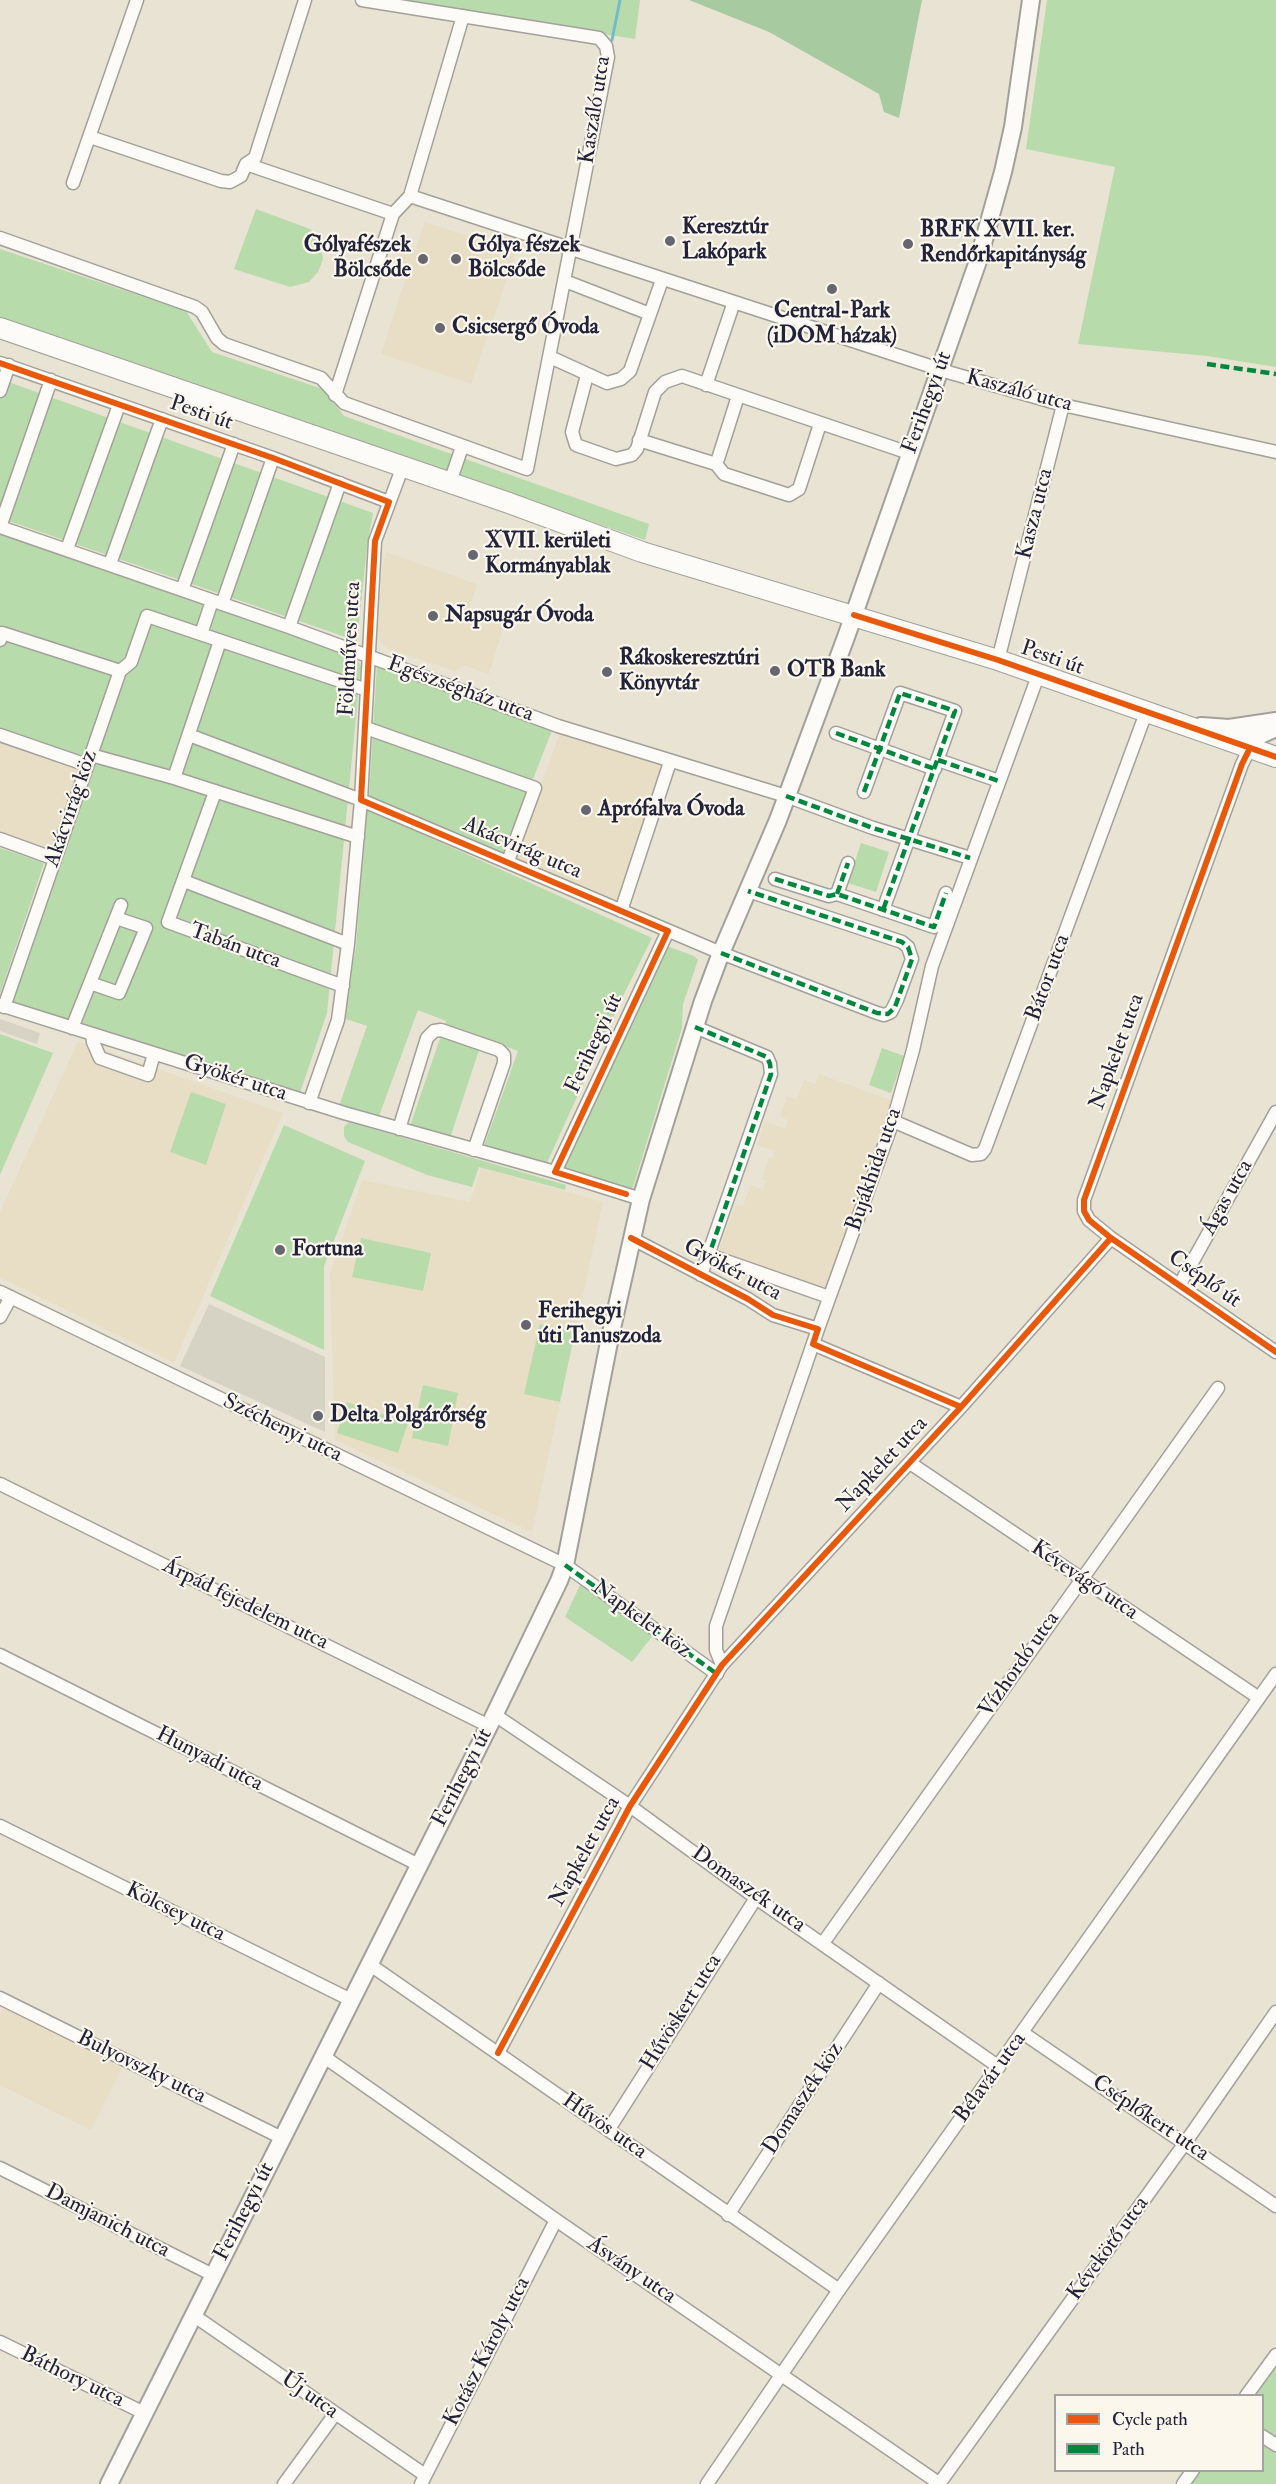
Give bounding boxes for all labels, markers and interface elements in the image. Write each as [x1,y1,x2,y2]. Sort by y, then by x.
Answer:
street label: Kaszáló utca [574,54,618,166]
place label: Keresztúr Lakópark [682,215,769,266]
place label: BRFK XVII. ker. Rendőrkapitányság [920,218,1086,270]
place label: Gólyafészek Bölcsőde [304,233,411,284]
place label: Gólya fészek Bölcsőde [468,233,580,284]
marker: Keresztúr Lakópark [663,234,677,248]
marker: BRFK XVII. ker. Rendőrkapitányság [901,237,915,251]
marker: Gólyafészek Bölcsőde [416,252,430,266]
marker: Gólya fészek Bölcsőde [449,252,463,266]
marker: Central-Park (iDOM házak) [825,282,839,296]
place label: Central-Park (iDOM házak) [767,299,897,350]
place label: Csicsergő Óvoda [452,315,599,341]
marker: Csicsergő Óvoda [433,321,447,335]
street label: Ferihegyi út [897,348,959,458]
street label: Kaszáló utca [963,365,1075,419]
street label: Pesti út [166,391,236,437]
street label: Kasza utca [1012,466,1060,562]
place label: XVII. kerületi Kormányablak [485,529,611,580]
marker: XVII. kerületi Kormányablak [466,548,480,562]
street label: Földműves utca [334,581,368,717]
place label: Napsugár Óvoda [445,603,594,629]
marker: Napsugár Óvoda [426,609,440,623]
street label: Pesti út [1017,636,1087,682]
place label: Rákoskeresztúri Könyvtár [619,646,760,698]
street label: Egészségház utca [383,651,537,729]
place label: OTB Bank [787,658,886,684]
marker: OTB Bank [768,664,782,678]
marker: Rákoskeresztúri Könyvtár [600,665,614,679]
street label: Akácvirág köz [40,747,104,871]
place label: Aprófalva Óvoda [598,797,744,823]
marker: Aprófalva Óvoda [579,803,593,817]
street label: Akácvirág utca [459,812,585,886]
street label: Tabán utca [186,918,284,976]
street label: Bátor utca [1021,931,1077,1025]
street label: Ferihegyi út [560,990,630,1098]
street label: Napkelet utca [1085,990,1151,1114]
street label: Gyökér utca [180,1050,290,1108]
street label: Bujákhida utca [842,1105,908,1235]
street label: Ágas utca [1197,1156,1259,1240]
street label: Gyökér utca [679,1234,785,1308]
place label: Fortuna [292,1237,363,1263]
marker: Fortuna [273,1243,287,1257]
street label: Cséplő út [1162,1245,1246,1315]
place label: Ferihegyi úti Tanuszoda [538,1299,661,1350]
marker: Ferihegyi úti Tanuszoda [519,1318,533,1332]
street label: Széchenyi utca [218,1389,346,1469]
place label: Delta Polgárőrség [330,1403,486,1429]
marker: Delta Polgárőrség [311,1409,325,1423]
street label: Napkelet utca [832,1412,934,1518]
street label: Kévevágó utca [1025,1536,1143,1626]
street label: Árpád fejedelem utca [158,1553,332,1657]
street label: Napkelet köz [586,1575,696,1665]
street label: Vízhordó utca [974,1607,1066,1723]
street label: Hunyadi utca [151,1722,267,1798]
street label: Ferihegyi út [427,1724,499,1832]
street label: Napkelet utca [545,1793,627,1911]
street label: Domaszék utca [686,1841,810,1939]
street label: Kölcsey utca [121,1878,229,1948]
street label: Hűvöskert utca [636,1950,728,2076]
street label: Bulyovszky utca [72,2025,210,2111]
street label: Bélavár utca [949,2028,1033,2128]
street label: Domaszék köz [758,2038,850,2160]
street label: Cséplőkert utca [1086,2070,1214,2168]
street label: Hűvös utca [556,2088,652,2166]
street label: Ferihegyi út [209,2158,281,2266]
street label: Damjanich utca [40,2179,174,2265]
street label: Kévekötő utca [1062,2192,1156,2306]
street label: Ásvány utca [581,2232,681,2310]
street label: Kotász Károly utca [439,2273,537,2431]
street label: Báthory utca [16,2342,128,2414]
street label: Új utca [275,2367,343,2425]
legend [1054,2394,1264,2472]
text: Cycle path [1112,2408,1188,2431]
text: Path [1112,2438,1145,2461]

